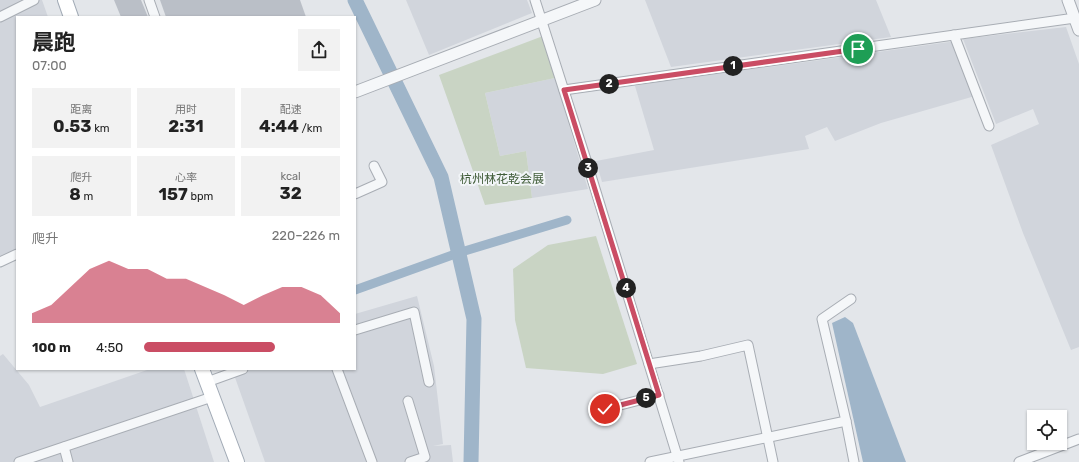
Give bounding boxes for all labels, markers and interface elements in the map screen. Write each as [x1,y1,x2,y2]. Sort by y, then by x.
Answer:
text: 晨跑 [32,29,76,56]
button: share [298,29,340,71]
pin [841,32,875,66]
icon: arrive [847,38,869,60]
pin: 1 [723,56,743,76]
text: 07:00 [32,58,67,73]
text: 1 [730,59,736,72]
pin: 2 [599,74,619,94]
text: 2 [605,77,613,90]
text: 距离 [70,103,92,116]
text: 用时 [175,103,197,116]
text: 配速 [280,103,302,116]
text: 0.53 [53,116,91,136]
text: 2:31 [168,116,204,136]
text: 4:44 [259,116,299,136]
text: km [91,122,110,135]
text: /km [299,122,322,135]
pin: 3 [578,158,598,178]
text: 3 [584,161,592,174]
text: kcal [281,170,301,183]
text: 爬升 [70,171,92,184]
text: 心率 [175,171,197,184]
park label: 杭州林花乾会展 [460,172,544,186]
text: 32 [280,183,302,203]
text: 8 [69,184,81,204]
text: 157 [159,184,188,204]
text: m [81,190,93,203]
text: bpm [188,190,213,203]
text: 220–226 m [272,228,340,243]
text: 爬升 [32,231,58,246]
pin: 4 [616,278,636,298]
text: 4 [622,281,630,294]
text: 100 m [32,340,71,355]
text: 4:50 [96,340,123,355]
pin: 5 [636,388,656,408]
text: 5 [642,391,650,404]
pin [588,392,622,426]
icon: check [594,398,616,420]
map controls [1027,410,1067,450]
button: locate [1027,410,1067,450]

